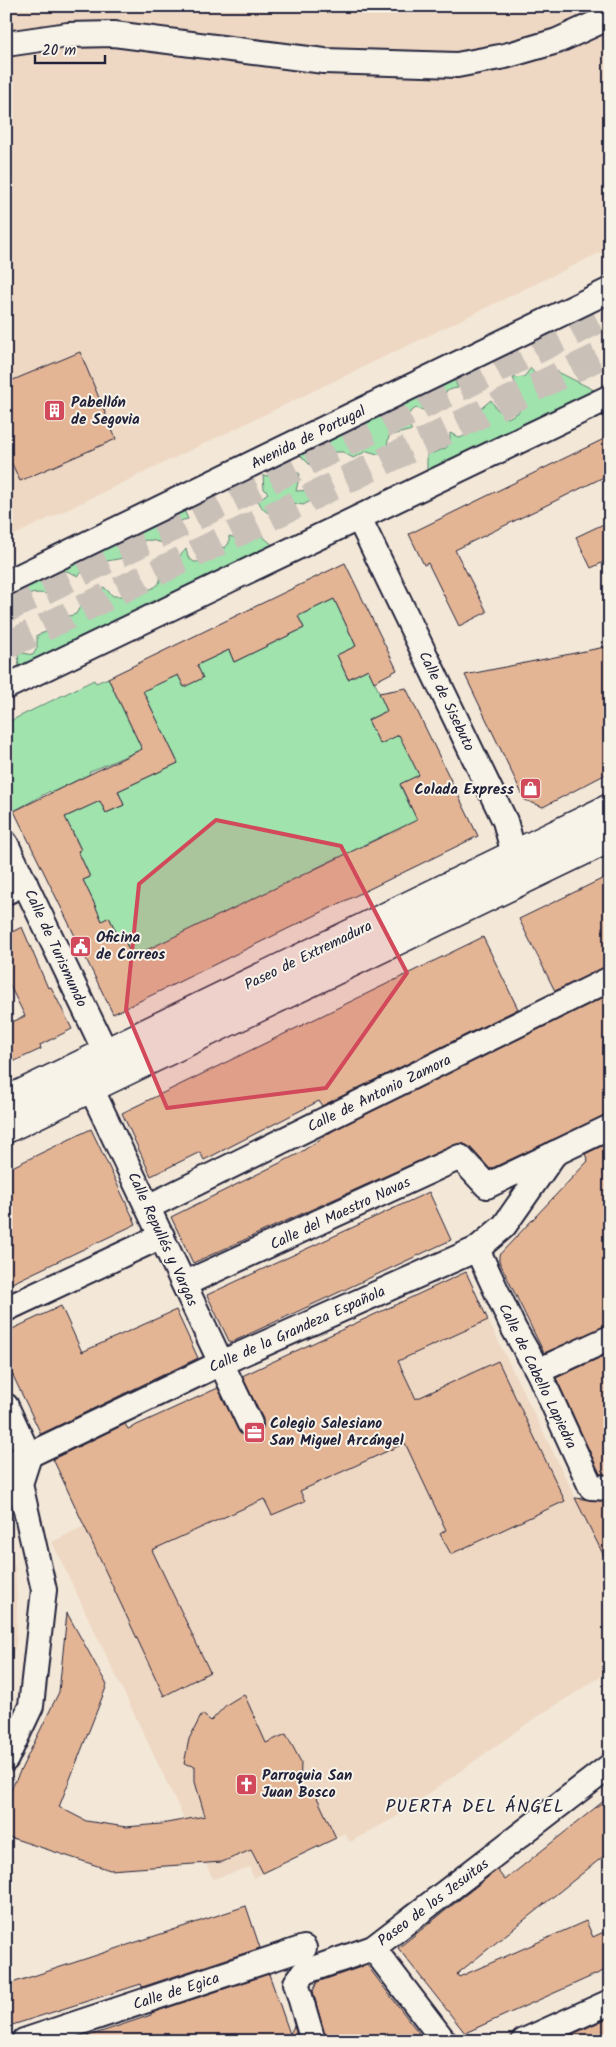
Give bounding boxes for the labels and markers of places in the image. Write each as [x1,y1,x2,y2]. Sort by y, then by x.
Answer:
place label: Pabellón de Segovia [71,391,140,432]
building icon: Pabellón de Segovia [43,399,67,423]
shop icon: Colada Express [518,777,542,801]
place label: Colada Express [415,778,514,802]
place label: Oficina de Correos [96,926,165,967]
public building icon: Oficina de Correos [68,934,92,958]
place label: Colegio Salesiano San Miguel Arcángel [270,1412,404,1453]
office icon: Colegio Salesiano San Miguel Arcángel [242,1420,266,1444]
place label: Parroquia San Juan Bosco [262,1764,352,1805]
church icon: Parroquia San Juan Bosco [234,1772,258,1796]

